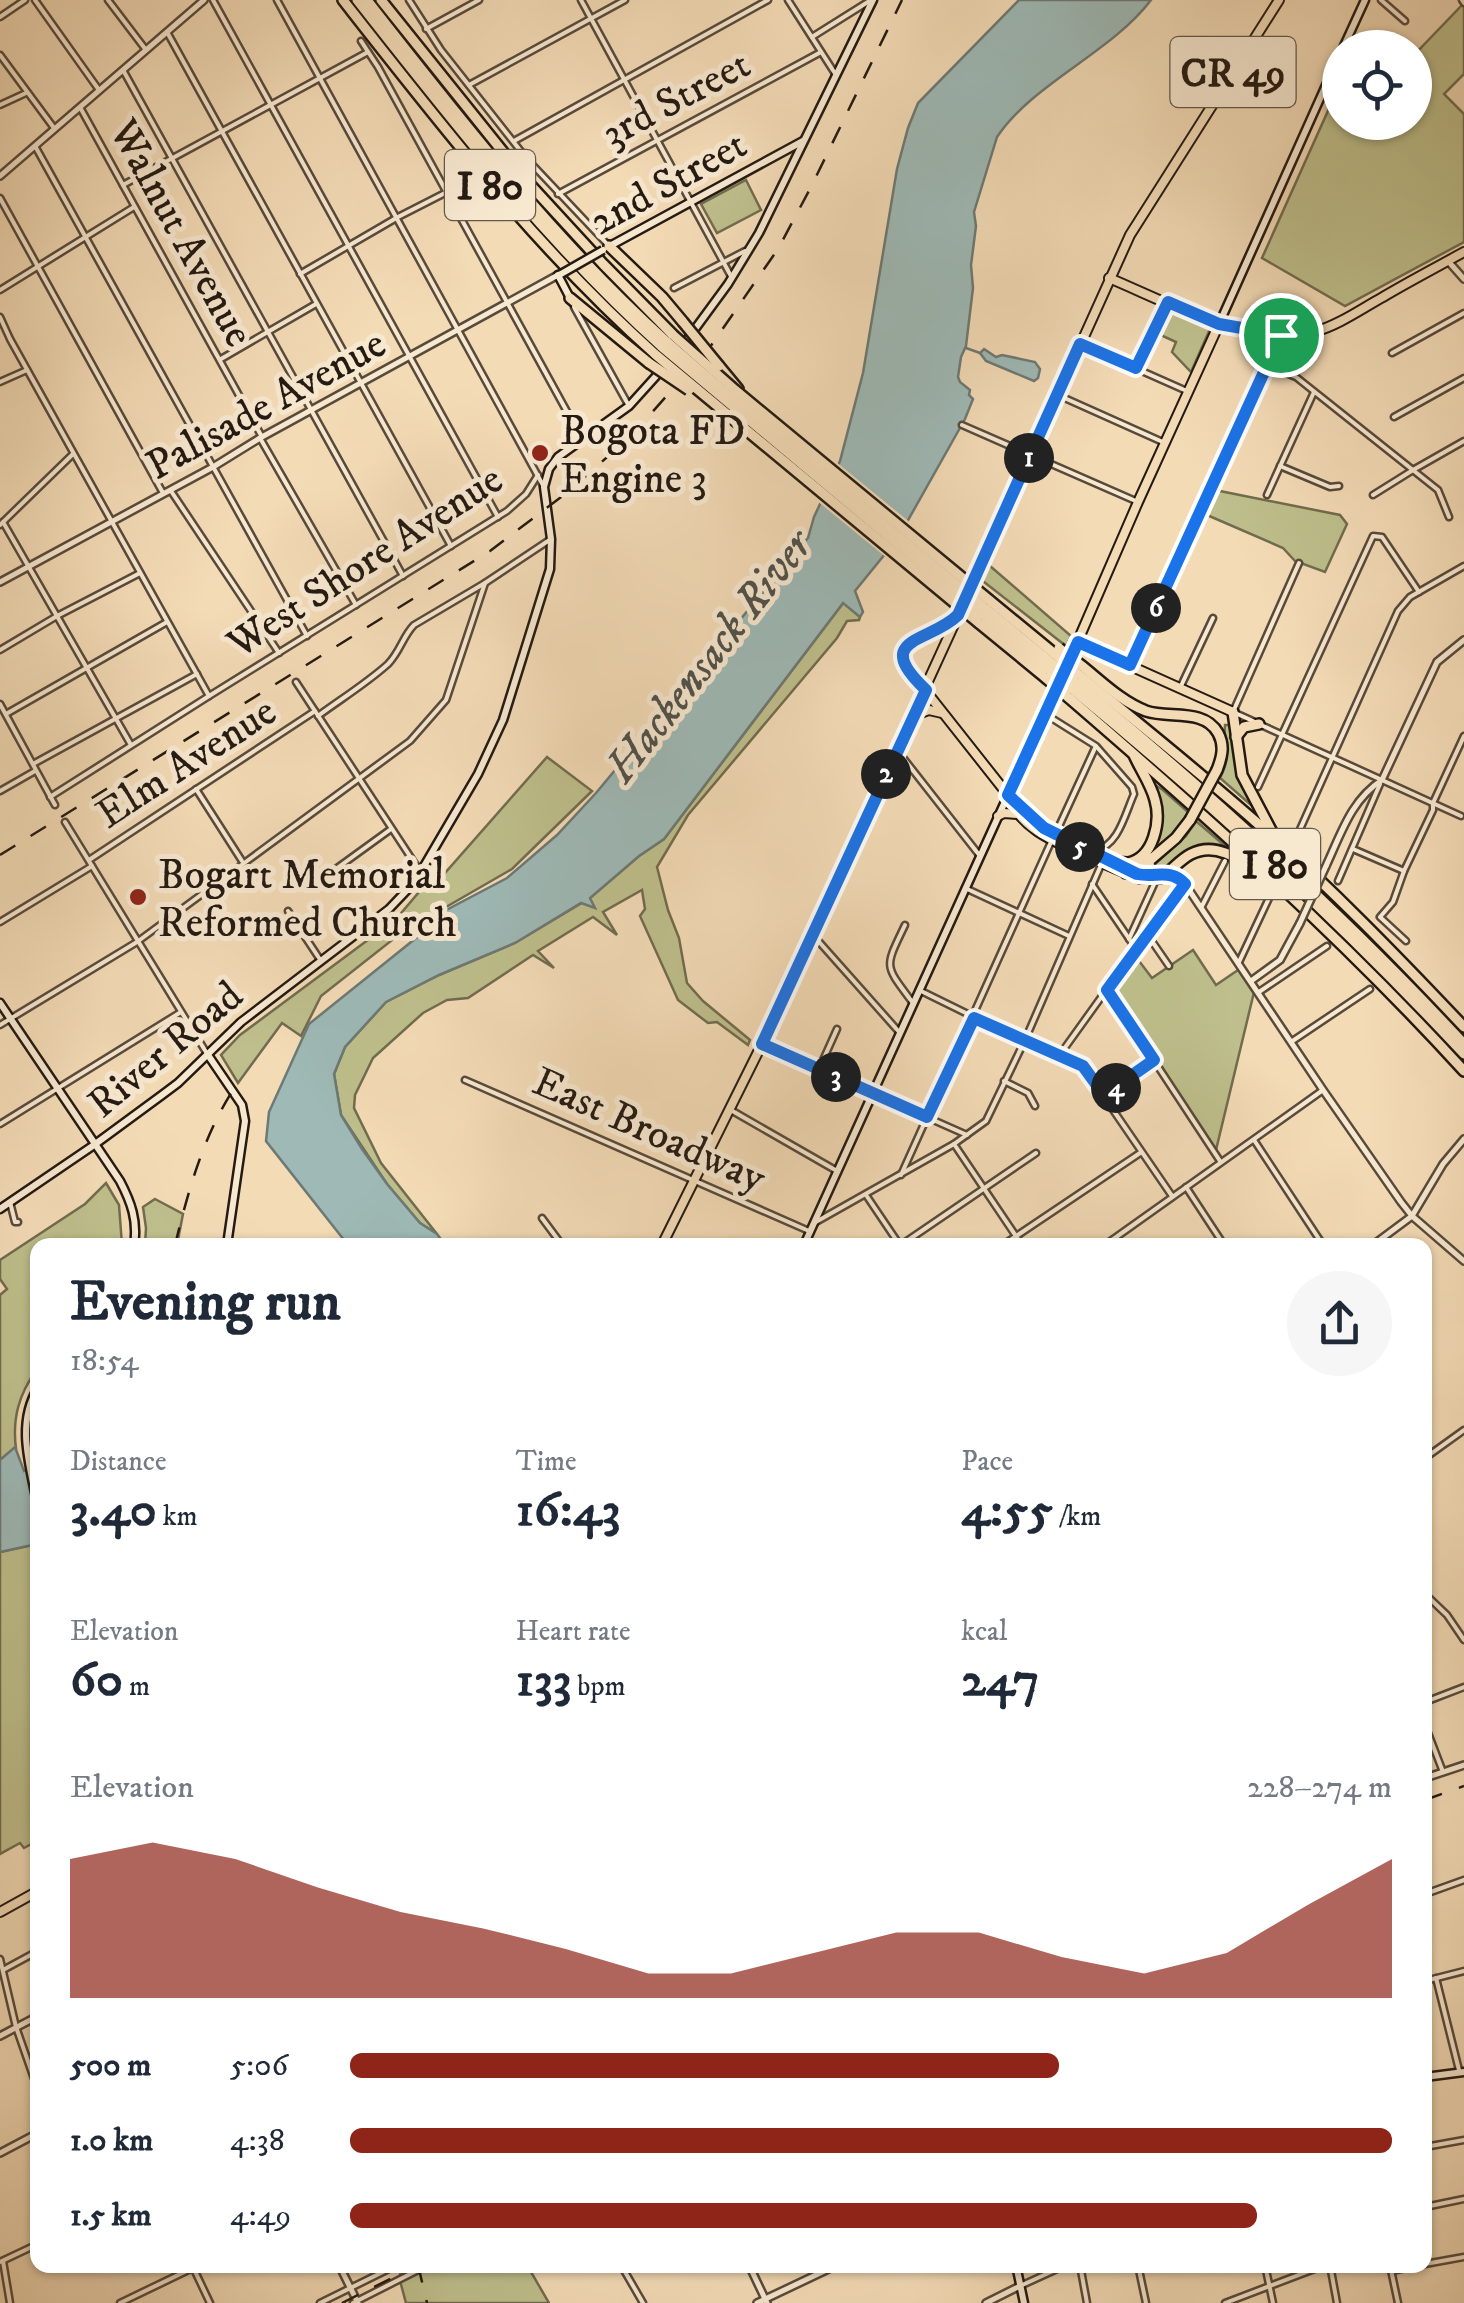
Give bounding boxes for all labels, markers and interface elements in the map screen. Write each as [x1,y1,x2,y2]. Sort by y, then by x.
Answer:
map controls [1322,30,1432,140]
button: locate [1322,30,1432,140]
road number: CR 49 [1170,37,1296,107]
street label: 3rd Street [593,39,759,160]
street label: Walnut Avenue [96,110,264,356]
street label: 2nd Street [581,119,756,248]
road number: I 80 [445,150,535,220]
pin [1239,293,1324,378]
icon: arrive [1254,308,1309,363]
street label: Palisade Avenue [138,318,395,493]
place label: Bogota FD Engine 3 [560,406,745,506]
pin: 1 [1004,433,1054,483]
text: 1 [1024,440,1034,475]
marker: Bogota FD Engine 3 [529,442,551,464]
street label: West Shore Avenue [217,454,513,671]
water label: Hackensack River [593,517,827,795]
pin: 6 [1131,583,1181,633]
text: 6 [1149,590,1163,625]
street label: Elm Avenue [87,686,286,841]
pin: 2 [861,749,911,799]
text: 2 [879,756,893,791]
pin: 5 [1055,822,1105,872]
text: 5 [1073,829,1087,864]
road number: I 80 [1230,829,1320,899]
place label: Bogart Memorial Reformed Church [158,850,457,950]
marker: Bogart Memorial Reformed Church [127,886,149,908]
street label: River Road [78,971,254,1130]
pin: 3 [811,1052,861,1102]
street label: East Broadway [524,1056,774,1206]
text: 3 [831,1059,841,1094]
pin: 4 [1091,1063,1141,1113]
text: 4 [1108,1070,1124,1105]
text: Evening run [70,1269,341,1338]
button: share [1287,1271,1392,1376]
text: 18:54 [70,1341,139,1381]
text: Distance [70,1444,166,1479]
text: Time [516,1444,576,1479]
text: Pace [961,1444,1013,1479]
text: 3.40 [70,1479,157,1542]
text: 16:43 [516,1479,620,1542]
text: 4:55 [961,1479,1053,1542]
text: km [157,1499,198,1534]
text: /km [1053,1499,1101,1534]
text: Elevation [70,1614,178,1649]
text: Heart rate [516,1614,631,1649]
text: kcal [961,1614,1007,1649]
text: 60 [70,1649,123,1712]
text: 133 [516,1649,571,1712]
text: 247 [961,1649,1039,1712]
text: m [123,1669,150,1704]
text: bpm [571,1669,626,1704]
text: Elevation [70,1768,194,1808]
text: 228–274 m [1247,1768,1392,1808]
text: 500 m [70,2046,151,2086]
text: 5:06 [230,2046,288,2086]
text: 1.0 km [70,2121,153,2161]
text: 4:38 [230,2121,285,2161]
text: 1.5 km [70,2196,152,2236]
text: 4:49 [230,2196,291,2236]

